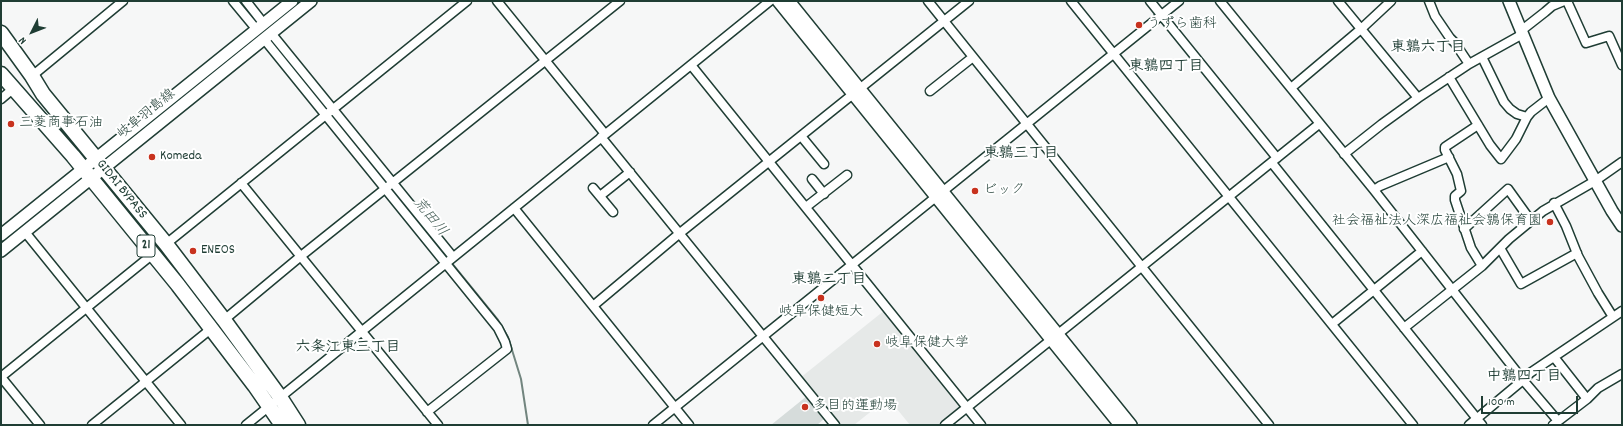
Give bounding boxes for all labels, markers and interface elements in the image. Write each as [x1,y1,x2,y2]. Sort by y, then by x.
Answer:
north arrow [12,12,52,52]
place label: うずら歯科 [1147,17,1217,33]
marker: うずら歯科 [1134,20,1144,30]
text: N [15,33,31,47]
district label: 東鶉六丁目 [1391,40,1465,58]
district label: 東鶉四丁目 [1129,59,1203,77]
street label: 岐阜羽島線 [115,86,179,144]
place label: 三菱商事石油 [19,116,103,132]
marker: 三菱商事石油 [6,119,16,129]
district label: 東鶉三丁目 [984,146,1058,164]
place label: Komeda [160,149,202,165]
marker: Komeda [147,152,157,162]
street label: GIDAI BYPASS [92,157,150,223]
place label: ビック [983,183,1025,199]
marker: ビック [970,186,980,196]
water label: 荒田川 [408,195,450,241]
place label: 社会福祉法人深広福祉会鶉保育園 [1332,214,1542,230]
marker: 社会福祉法人深広福祉会鶉保育園 [1545,217,1555,227]
road number: 21 [137,235,155,257]
place label: ENEOS [201,243,235,259]
marker: ENEOS [188,246,198,256]
district label: 東鶉二丁目 [792,272,866,290]
marker: 岐阜保健短大 [816,293,826,303]
place label: 岐阜保健短大 [779,305,863,321]
place label: 岐阜保健大学 [885,336,969,352]
marker: 岐阜保健大学 [872,339,882,349]
district label: 六条江東三丁目 [296,340,400,358]
district label: 中鶉四丁目 [1487,369,1561,387]
scale bar [1483,388,1580,414]
text: 100 m [1488,394,1515,411]
place label: 多目的運動場 [813,399,897,415]
marker: 多目的運動場 [800,402,810,412]

